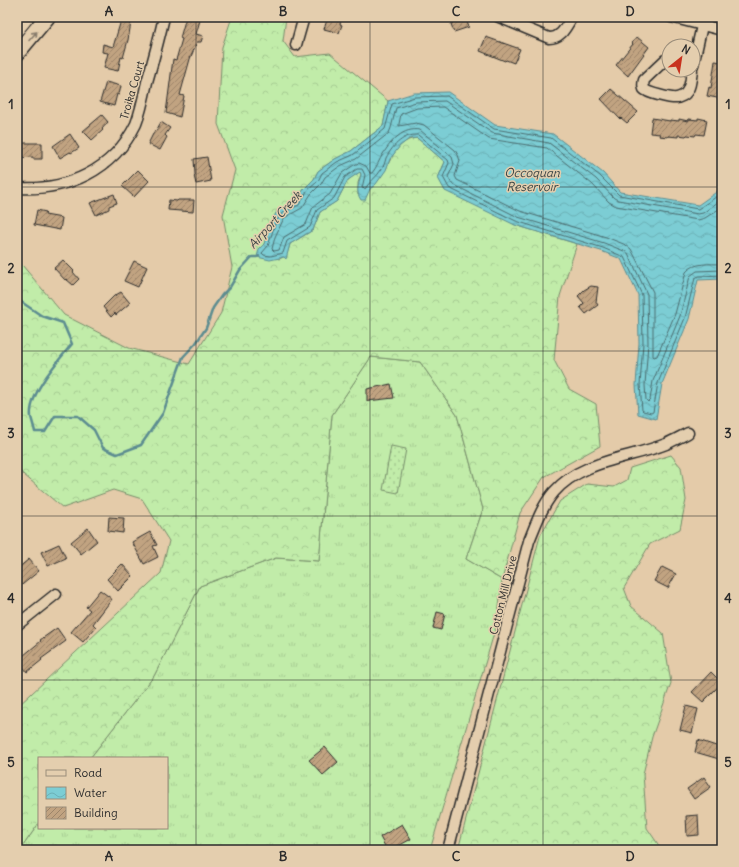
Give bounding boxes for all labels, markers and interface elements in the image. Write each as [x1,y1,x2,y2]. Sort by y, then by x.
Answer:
text: A [105,3,114,20]
text: B [279,3,288,20]
text: C [452,3,461,20]
text: D [625,3,635,20]
one-way arrow [28,30,37,41]
north arrow [661,38,701,78]
text: N [679,41,693,57]
street label: Troika Court [117,59,147,121]
text: 1 [8,96,14,113]
text: 1 [725,96,731,113]
water label: Occoquan Reservoir [504,165,561,194]
water label: Airport Creek [245,187,305,251]
text: 2 [7,260,15,277]
text: 2 [724,260,732,277]
text: 3 [7,425,15,442]
text: 3 [724,425,732,442]
street label: Cotton Mill Drive [486,554,520,636]
text: 4 [7,590,15,607]
text: 4 [724,590,732,607]
text: 5 [7,754,15,771]
text: 5 [724,754,732,771]
legend [38,757,168,829]
text: Road [74,765,102,780]
text: Water [74,785,107,800]
text: Building [74,805,118,820]
text: A [105,848,114,865]
text: B [279,848,288,865]
text: C [452,848,461,865]
text: D [625,848,635,865]

